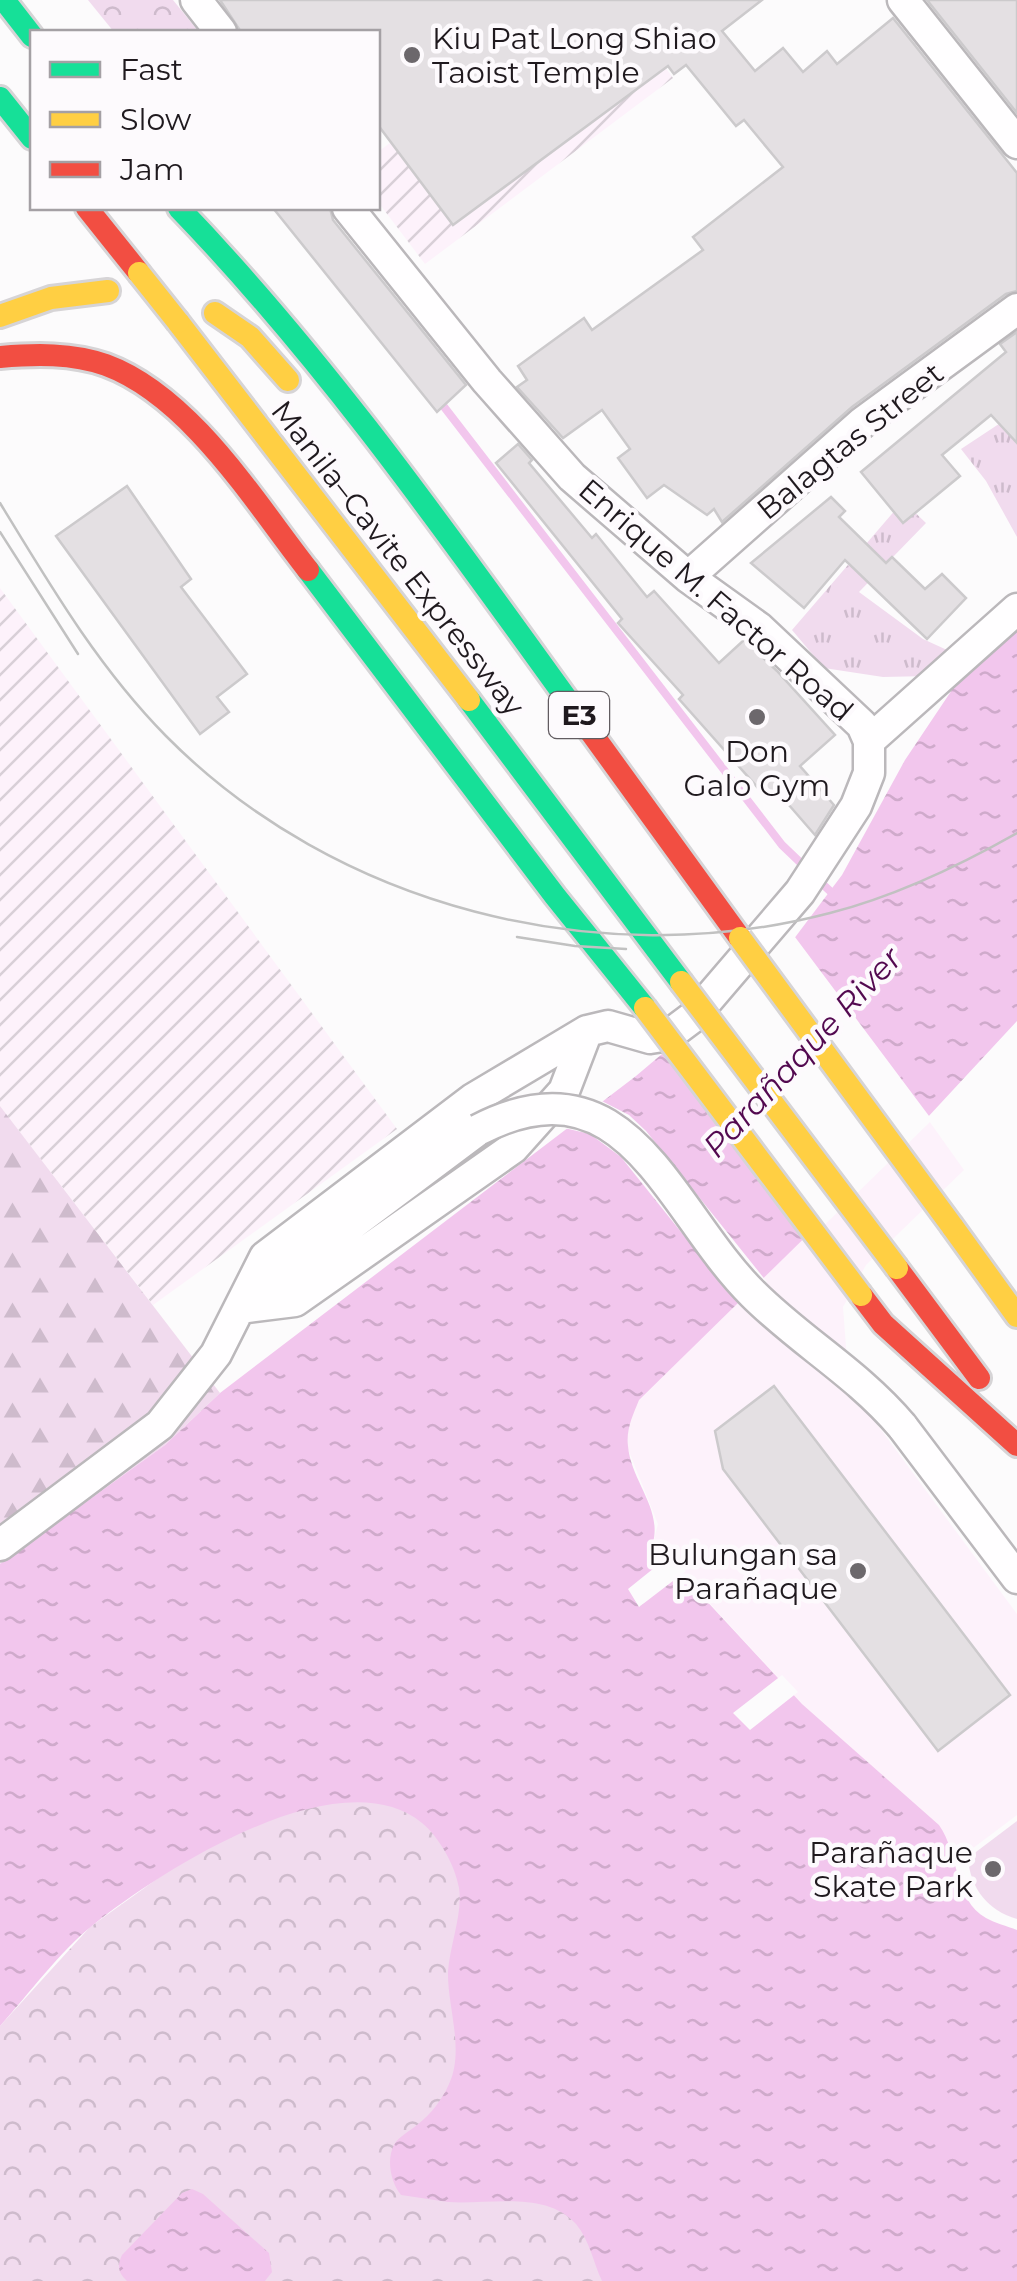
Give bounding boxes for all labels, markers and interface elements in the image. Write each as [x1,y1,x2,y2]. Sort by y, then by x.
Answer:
place label: Kiu Pat Long Shiao Taoist Temple [432,20,717,91]
legend [30,30,380,210]
marker: Kiu Pat Long Shiao Taoist Temple [401,44,423,66]
text: Fast [120,51,183,88]
text: Slow [120,101,192,138]
text: Jam [119,151,185,188]
street label: Balagtas Street [749,355,951,527]
street label: Manila–Cavite Expressway [263,393,533,724]
street label: Enrique M. Factor Road [571,471,861,729]
road number: E3 [549,692,609,738]
marker: Don Galo Gym [746,706,768,728]
place label: Don Galo Gym [684,733,830,804]
water label: Parañaque River [695,938,910,1165]
place label: Bulungan sa Parañaque [648,1536,838,1607]
marker: Bulungan sa Parañaque [847,1560,869,1582]
place label: Parañaque Skate Park [809,1834,973,1905]
marker: Parañaque Skate Park [982,1858,1004,1880]

